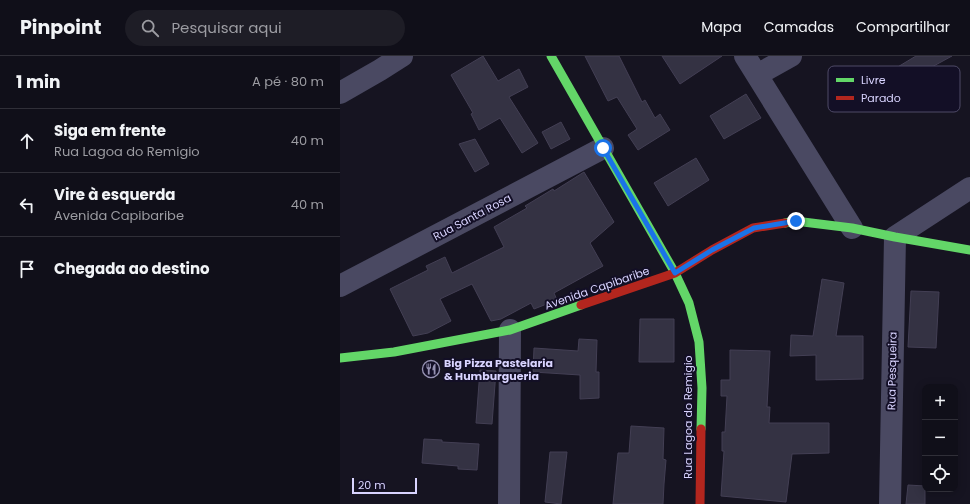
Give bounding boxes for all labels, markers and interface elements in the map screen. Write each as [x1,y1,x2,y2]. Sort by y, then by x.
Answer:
search box [125,10,405,46]
text: Pinpoint [20,14,101,41]
icon: search [139,17,161,39]
text: Pesquisar aqui [171,17,282,38]
text: Mapa [701,17,742,37]
text: Camadas [764,17,834,37]
text: Compartilhar [856,17,950,37]
legend [828,66,960,112]
text: 1 min [16,70,60,94]
text: A pé · 80 m [252,72,324,91]
text: Livre [861,72,886,88]
text: Parado [861,90,901,106]
text: Siga em frente [54,120,166,141]
icon: ahead [16,130,38,152]
text: 40 m [291,131,324,150]
route start [594,139,612,157]
text: Rua Lagoa do Remigio [54,142,200,161]
text: Vire à esquerda [54,184,176,205]
street label: Rua Santa Rosa [430,190,514,244]
icon: left [16,194,38,216]
text: 40 m [291,195,324,214]
text: Avenida Capibaribe [54,206,184,225]
route end [787,212,805,230]
icon: arrive [16,258,38,280]
text: Chegada ao destino [54,258,210,279]
street label: Avenida Capibaribe [542,262,652,313]
street label: Rua Pesqueira [883,332,901,410]
place label: Big Pizza Pastelaria & Humburgueria [444,355,553,384]
street label: Rua Lagoa do Remigio [680,355,696,479]
restaurant icon: Big Pizza Pastelaria & Humburgueria [421,359,441,379]
map controls [922,384,958,492]
button: + [922,384,958,420]
button: − [922,420,958,456]
button: locate [922,456,958,492]
scale bar [352,476,417,495]
text: 20 m [358,477,386,493]

